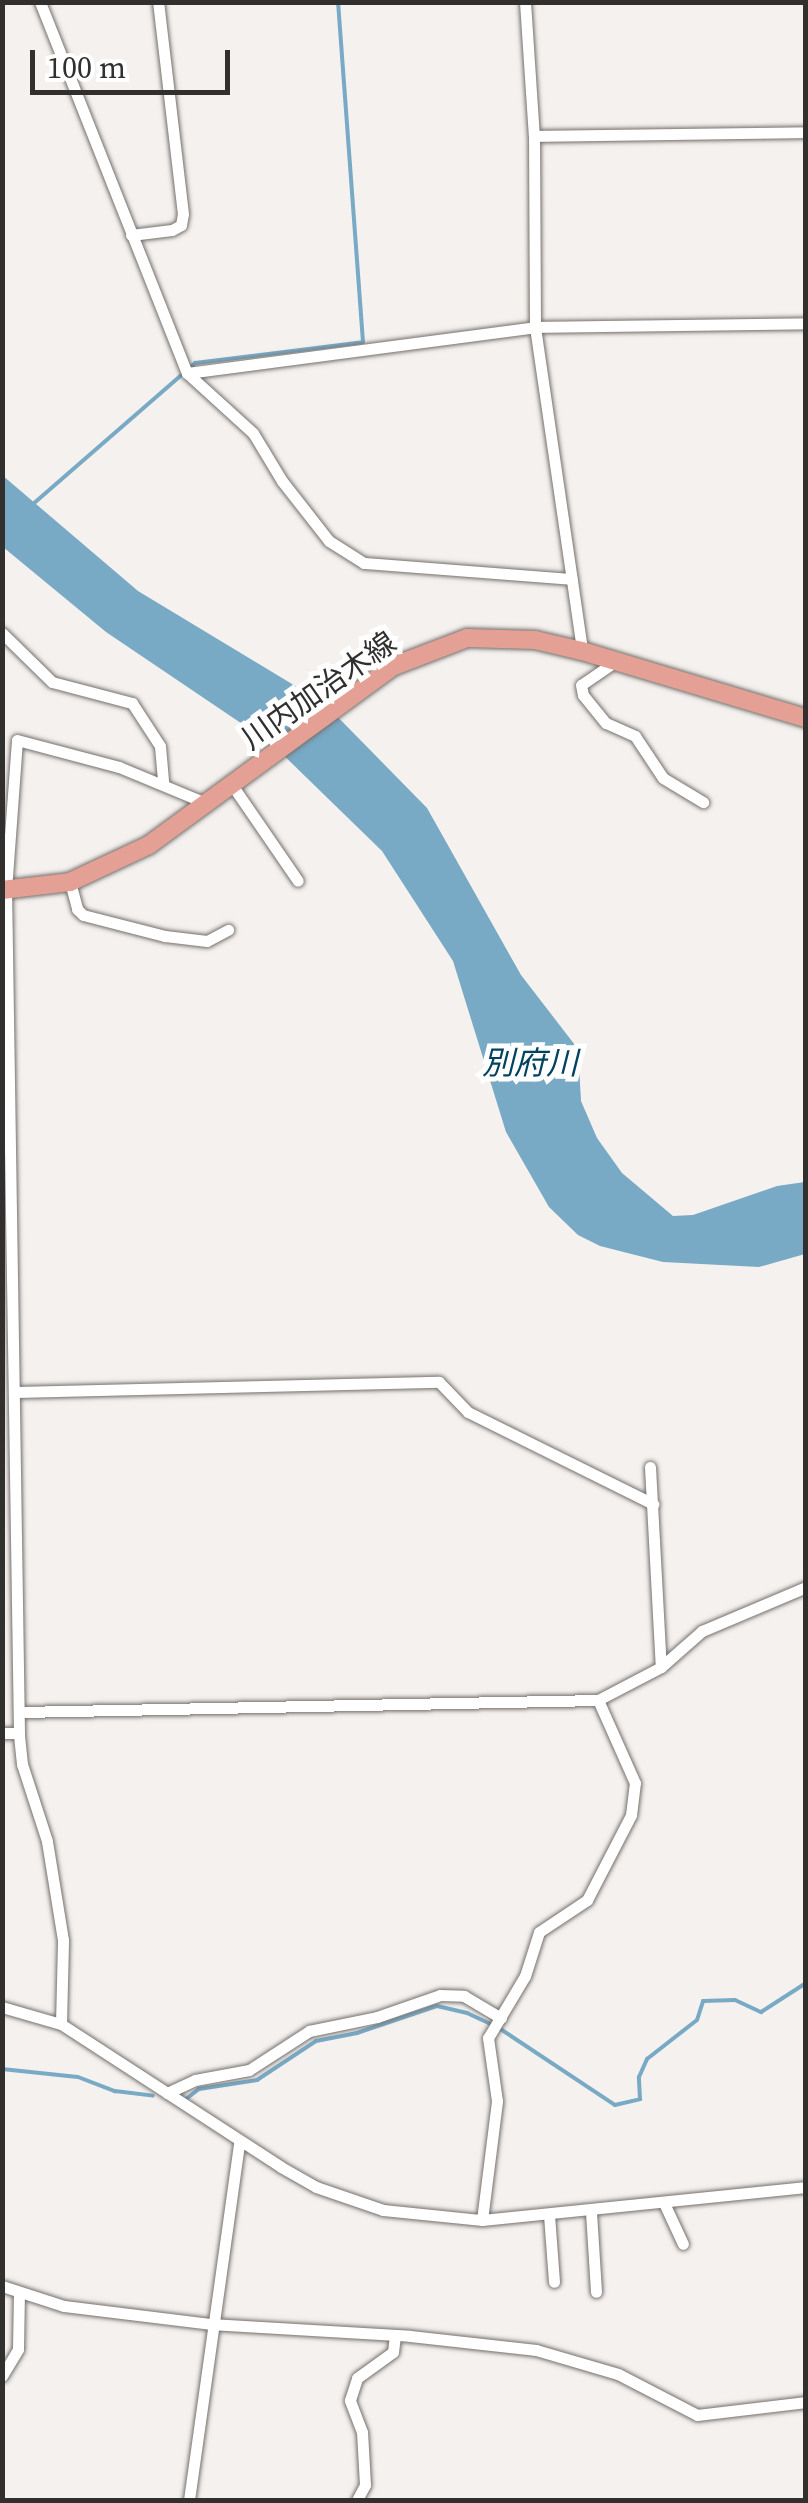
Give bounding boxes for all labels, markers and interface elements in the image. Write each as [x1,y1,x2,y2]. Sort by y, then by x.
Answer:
scale bar [35,30,235,92]
text: 100 m [47,47,126,88]
street label: 川内加治木線 [235,625,403,757]
water label: 別府川 [482,1044,578,1082]

